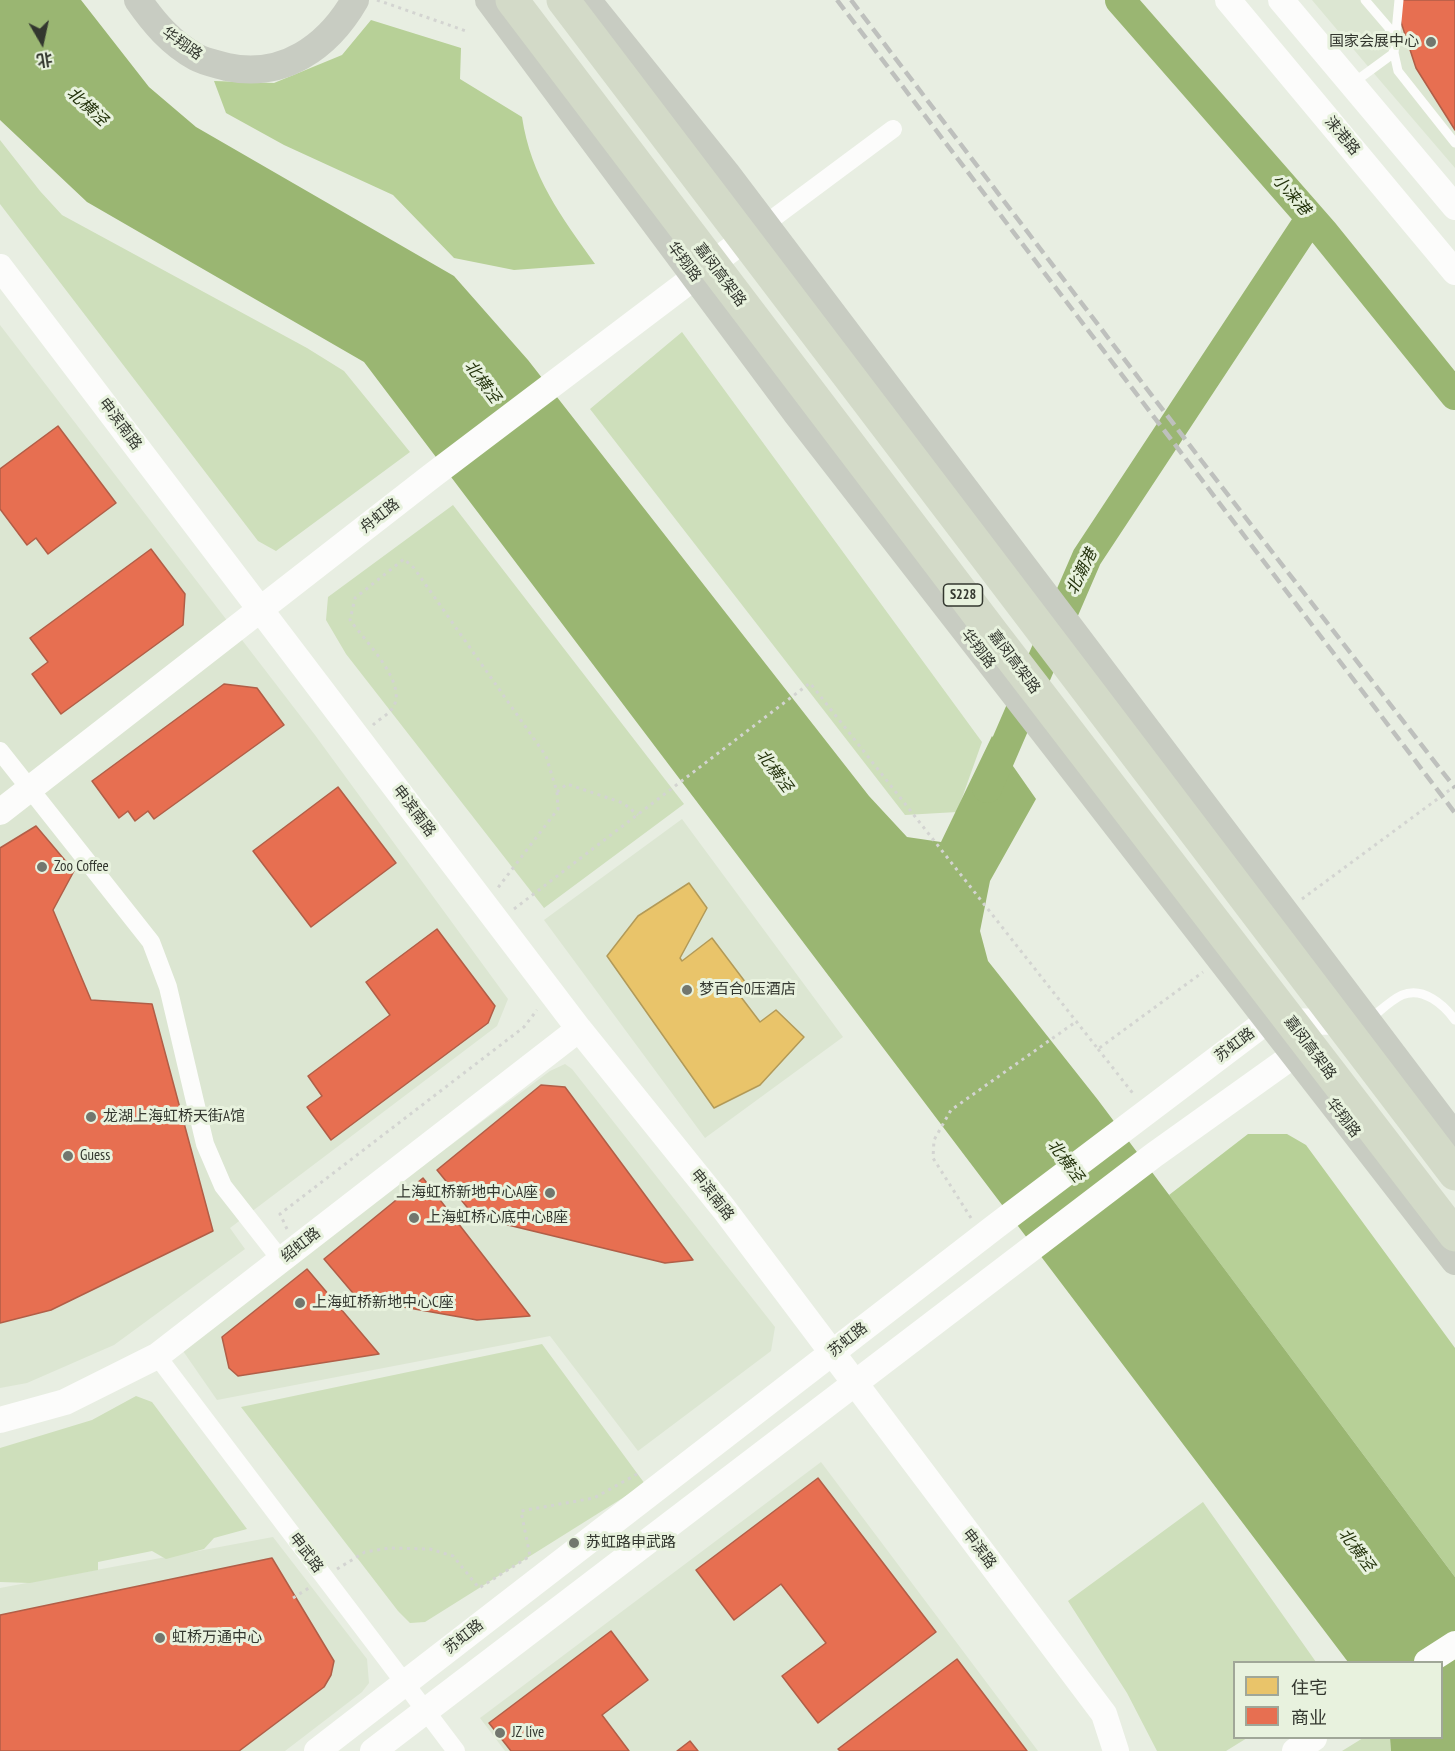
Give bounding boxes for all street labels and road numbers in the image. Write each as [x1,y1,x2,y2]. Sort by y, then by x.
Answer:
street label: 华翔路 [158,24,206,64]
street label: 涞港路 [1321,113,1363,159]
street label: 华翔路 [663,239,705,285]
street label: 嘉闵高架路 [690,240,750,310]
street label: 申滨南路 [95,395,145,453]
street label: 舟虹路 [357,495,403,537]
road number: S228 [944,584,982,606]
street label: 华翔路 [957,626,999,672]
street label: 嘉闵高架路 [984,627,1044,697]
street label: 申滨南路 [389,782,439,840]
street label: 嘉闵高架路 [1280,1013,1340,1083]
street label: 苏虹路 [1212,1024,1258,1066]
street label: 华翔路 [1322,1095,1364,1141]
street label: 申滨南路 [686,1166,738,1224]
street label: 绍虹路 [278,1224,324,1266]
street label: 苏虹路 [825,1319,871,1361]
street label: 申滨路 [958,1526,1000,1572]
street label: 申武路 [285,1530,327,1576]
street label: 苏虹路 [441,1616,487,1658]

